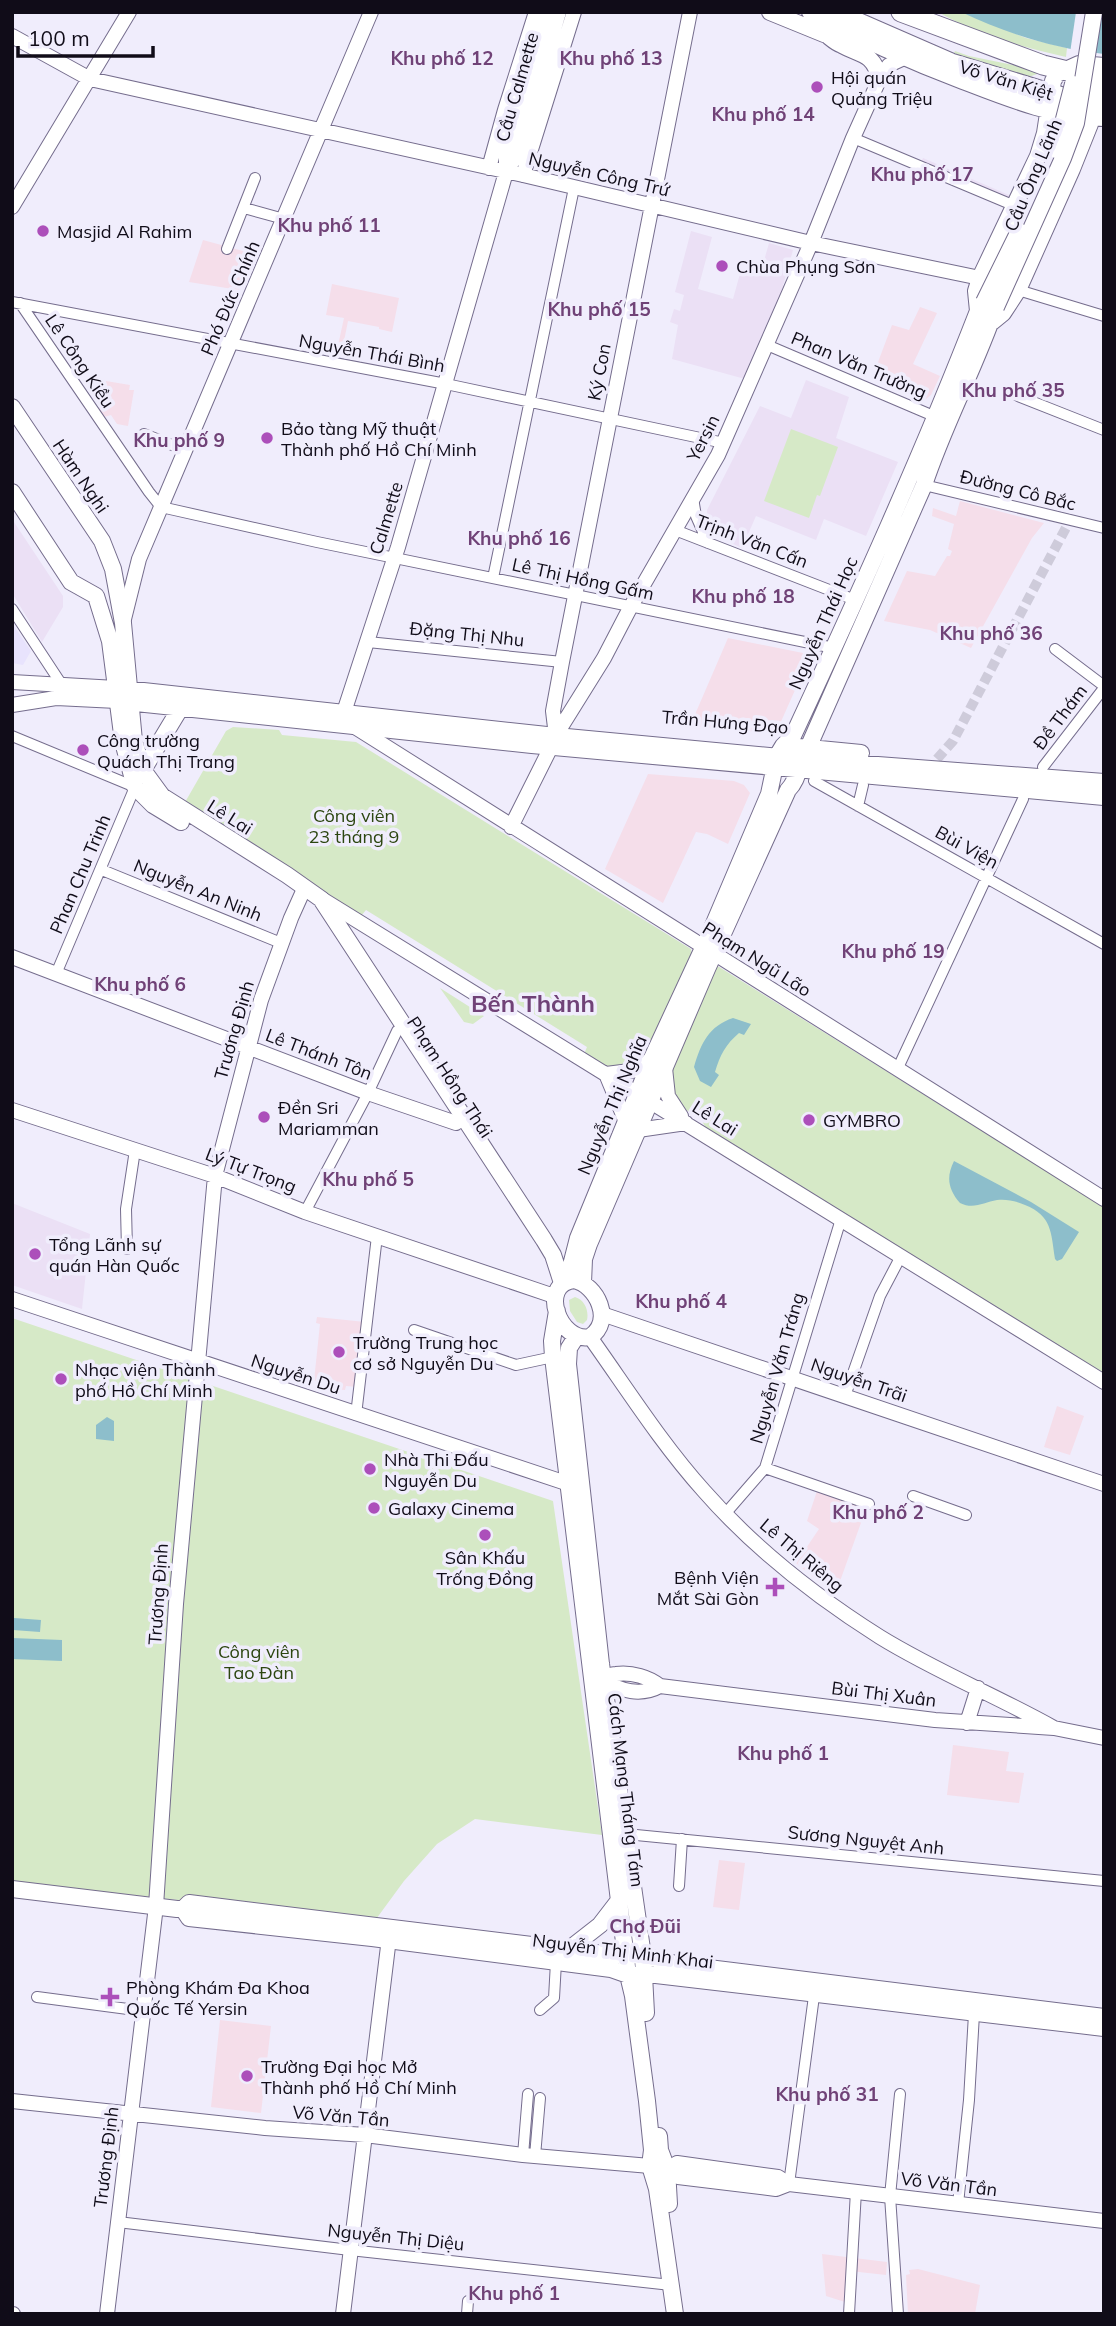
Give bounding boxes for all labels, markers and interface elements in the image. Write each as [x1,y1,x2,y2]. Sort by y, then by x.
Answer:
scale bar [18,14,152,58]
text: 100 m [28,25,90,51]
street label: Cầu Calmette [490,30,544,144]
district label: Khu phố 12 [390,46,494,70]
district label: Khu phố 13 [559,46,663,70]
street label: Võ Văn Kiệt [956,55,1056,105]
place label: Hội quán Quảng Triệu [831,66,933,110]
marker: Hội quán Quảng Triệu [809,79,825,95]
district label: Khu phố 14 [711,102,815,126]
street label: Cầu Ông Lãnh [999,115,1067,235]
street label: Nguyễn Công Trứ [526,147,673,202]
district label: Khu phố 17 [870,162,974,186]
district label: Khu phố 11 [277,213,381,237]
place label: Masjid Al Rahim [57,220,192,243]
marker: Masjid Al Rahim [35,223,51,239]
street label: Phó Đức Chính [195,237,265,359]
place label: Chùa Phụng Sơn [736,255,876,278]
marker: Chùa Phụng Sơn [714,258,730,274]
district label: Khu phố 15 [547,297,651,321]
street label: Lê Công Kiều [40,310,120,412]
street label: Phan Văn Trường [788,326,930,404]
street label: Nguyễn Thái Bình [297,329,447,377]
street label: Ký Con [582,341,616,403]
district label: Khu phố 35 [961,378,1065,402]
street label: Yersin [681,411,724,466]
place label: Bảo tàng Mỹ thuật Thành phố Hồ Chí Minh [281,417,477,461]
district label: Khu phố 9 [133,428,225,452]
marker: Bảo tàng Mỹ thuật Thành phố Hồ Chí Minh [259,430,275,446]
street label: Hàm Nghi [48,435,114,517]
street label: Đường Cô Bắc [958,464,1079,516]
street label: Calmette [364,479,408,557]
street label: Trịnh Văn Cấn [693,509,811,573]
district label: Khu phố 16 [467,526,571,550]
street label: Lê Thị Hồng Gấm [510,553,656,605]
street label: Nguyễn Thái Học [783,553,863,693]
district label: Khu phố 18 [691,584,795,608]
street label: Ðặng Thị Nhu [409,617,525,651]
district label: Khu phố 36 [939,621,1043,645]
street label: Ðề Thám [1028,680,1092,754]
street label: Trần Hưng Đạo [661,705,789,739]
place label: Công trường Quách Thị Trang [97,729,235,773]
marker: Công trường Quách Thị Trang [75,742,91,758]
street label: Lê Lai [203,794,257,840]
park label: Công viên 23 tháng 9 [309,804,399,848]
street label: Phan Chu Trinh [44,811,116,937]
street label: Bùi Viện [931,820,1003,874]
street label: Nguyễn An Ninh [130,854,266,926]
street label: Phạm Ngũ Lão [698,916,816,1002]
district label: Khu phố 19 [841,939,945,963]
district label: Khu phố 6 [94,972,186,996]
street label: Trương Định [209,978,259,1082]
district label: Bến Thành [471,988,595,1018]
street label: Phạm Hồng Thái [402,1012,498,1142]
street label: Lê Thánh Tôn [262,1023,376,1085]
street label: Nguyễn Thị Nghĩa [572,1032,652,1178]
street label: Lê Lai [688,1095,742,1141]
place label: Đền Sri Mariamman [278,1096,379,1140]
marker: Đền Sri Mariamman [256,1109,272,1125]
place label: GYMBRO [823,1109,901,1132]
marker: GYMBRO [801,1112,817,1128]
street label: Lý Tự Trọng [202,1142,300,1198]
district label: Khu phố 5 [322,1167,414,1191]
place label: Tổng Lãnh sự quán Hàn Quốc [49,1233,180,1277]
marker: Tổng Lãnh sự quán Hàn Quốc [27,1246,43,1262]
district label: Khu phố 4 [635,1289,727,1313]
street label: Nguyễn Văn Tráng [744,1290,810,1446]
place label: Trường Trung học cơ sở Nguyễn Du [353,1331,498,1375]
marker: Trường Trung học cơ sở Nguyễn Du [331,1344,347,1360]
street label: Nguyễn Du [248,1349,344,1399]
street label: Nguyễn Trãi [808,1353,910,1407]
place label: Nhạc viện Thành phố Hồ Chí Minh [75,1358,216,1402]
marker: Nhạc viện Thành phố Hồ Chí Minh [53,1371,69,1387]
place label: Nhà Thi Đấu Nguyễn Du [384,1448,489,1492]
marker: Nhà Thi Đấu Nguyễn Du [362,1461,378,1477]
place label: Galaxy Cinema [388,1497,514,1520]
marker: Galaxy Cinema [366,1500,382,1516]
district label: Khu phố 2 [832,1500,924,1524]
street label: Lê Thị Riêng [755,1513,849,1597]
marker: Sân Khấu Trống Đồng [477,1527,493,1543]
street label: Trương Định [143,1543,173,1645]
place label: Sân Khấu Trống Đồng [436,1546,534,1590]
place label: Bệnh Viện Mắt Sài Gòn [657,1566,759,1610]
marker: Bệnh Viện Mắt Sài Gòn [765,1577,785,1597]
park label: Công viên Tao Đàn [218,1640,300,1684]
street label: Bùi Thị Xuân [830,1676,938,1712]
street label: Cách Mạng Tháng Tám [603,1692,649,1888]
district label: Khu phố 1 [737,1741,829,1765]
street label: Sương Nguyệt Anh [787,1820,945,1860]
district label: Chợ Đũi [609,1914,681,1938]
street label: Nguyễn Thị Minh Khai [531,1928,715,1974]
place label: Phòng Khám Đa Khoa Quốc Tế Yersin [126,1976,310,2020]
marker: Phòng Khám Đa Khoa Quốc Tế Yersin [100,1987,120,2007]
place label: Trường Đại học Mở Thành phố Hồ Chí Minh [261,2055,457,2099]
marker: Trường Đại học Mở Thành phố Hồ Chí Minh [239,2068,255,2084]
district label: Khu phố 31 [775,2082,879,2106]
street label: Võ Văn Tần [292,2100,390,2132]
street label: Trương Định [88,2105,124,2209]
street label: Võ Văn Tần [899,2167,999,2201]
street label: Nguyễn Thị Diệu [326,2218,466,2256]
district label: Khu phố 1 [468,2281,560,2305]

